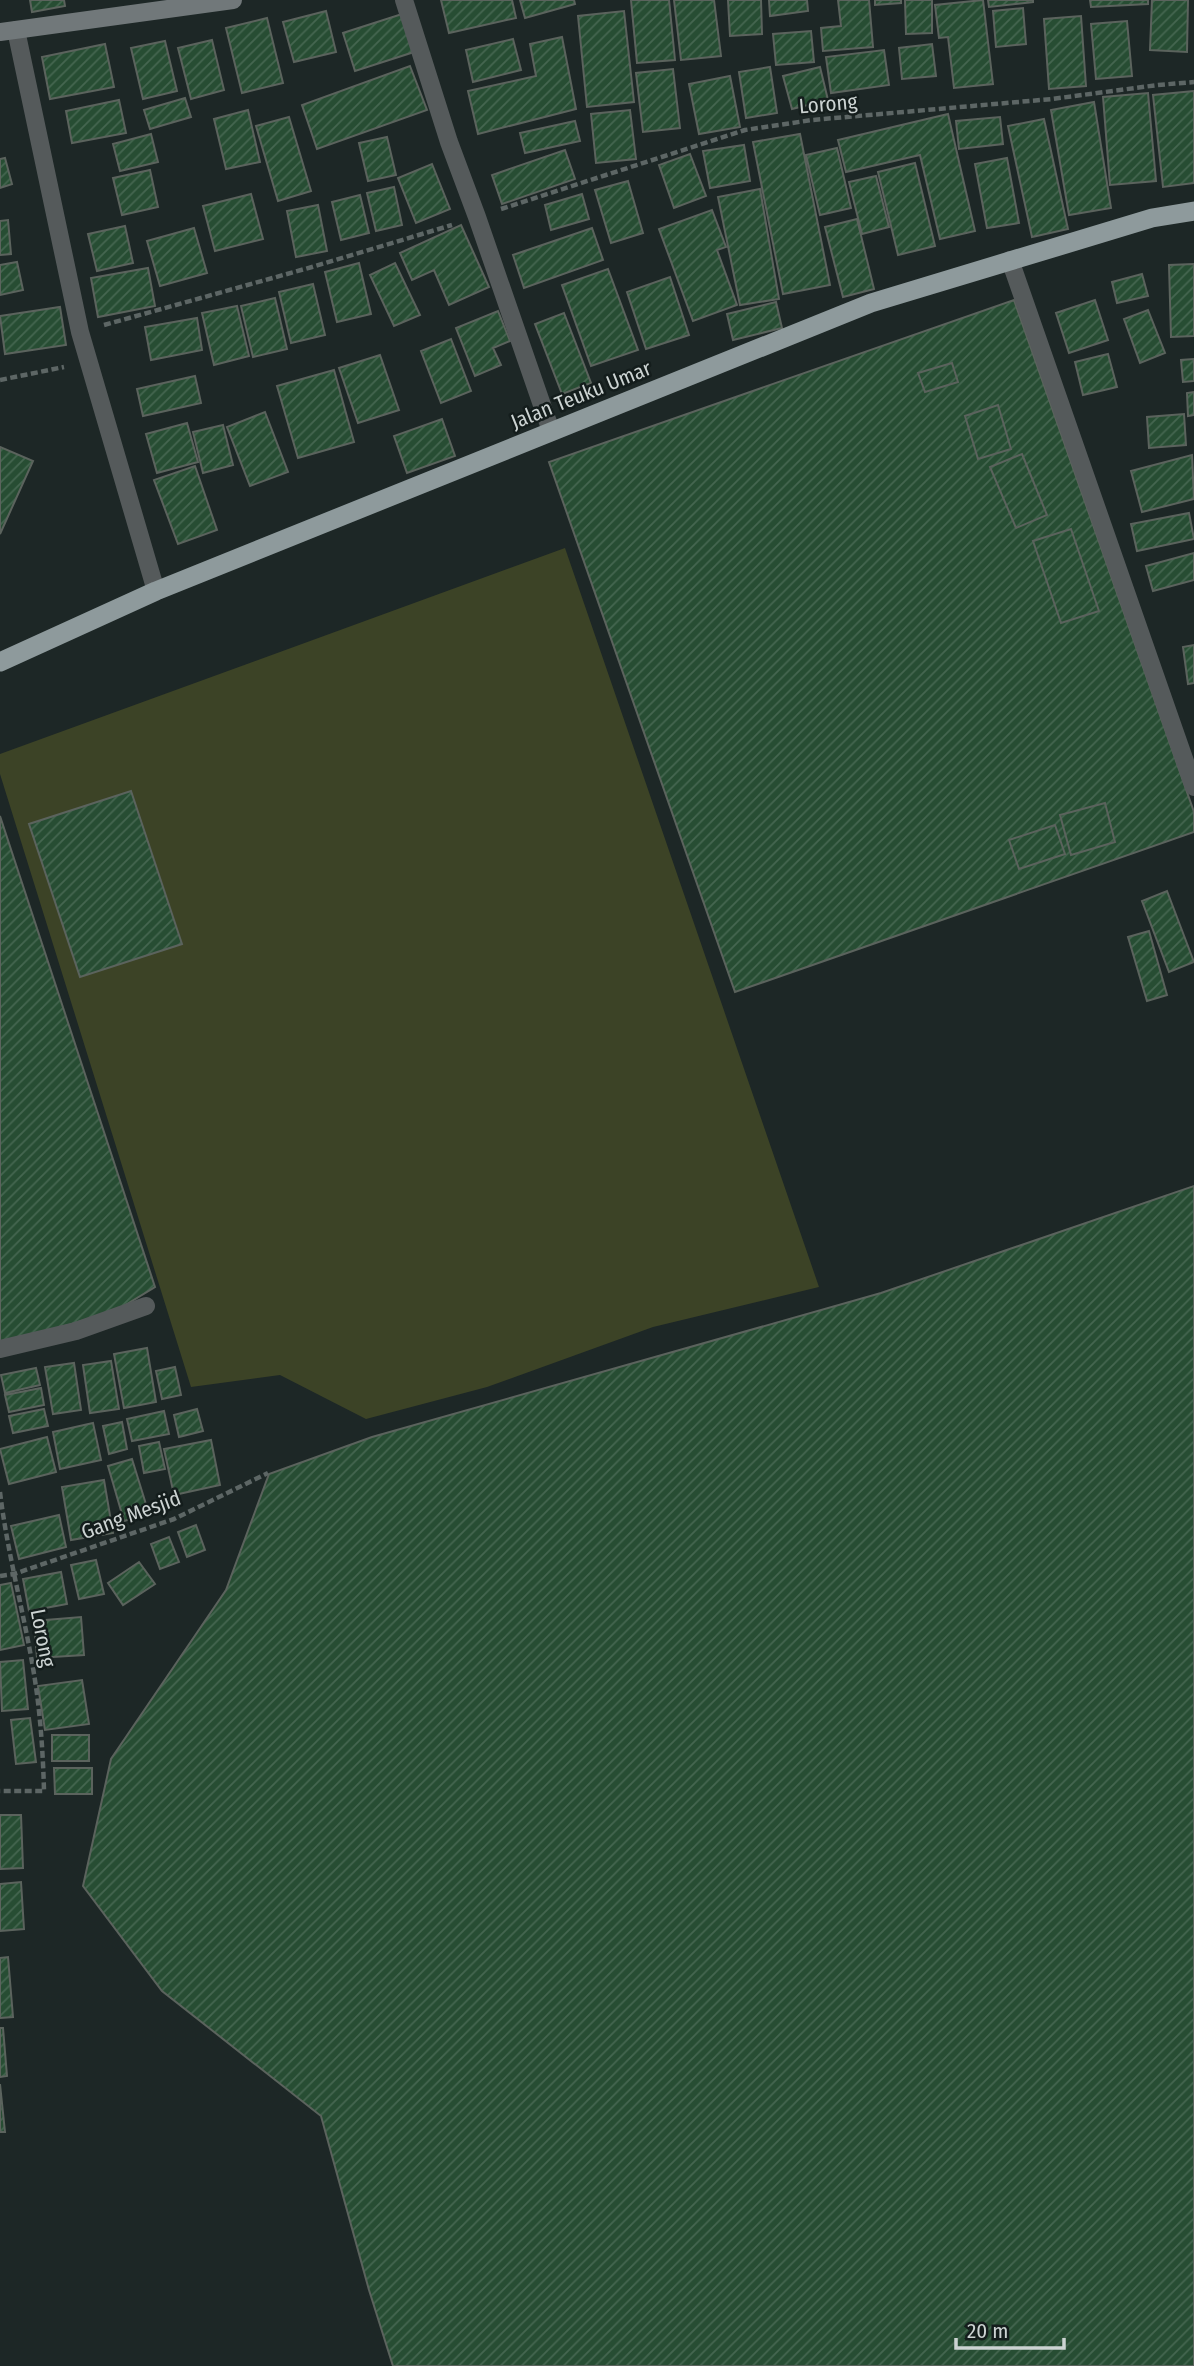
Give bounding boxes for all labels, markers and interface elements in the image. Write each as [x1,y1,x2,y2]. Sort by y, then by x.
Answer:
street label: Lorong [798,88,858,120]
street label: Jalan Teuku Umar [507,355,656,435]
street label: Gang Mesjid [78,1485,184,1545]
street label: Lorong [25,1607,61,1669]
scale bar [956,2306,1064,2350]
text: 20 m [967,2318,1008,2344]

